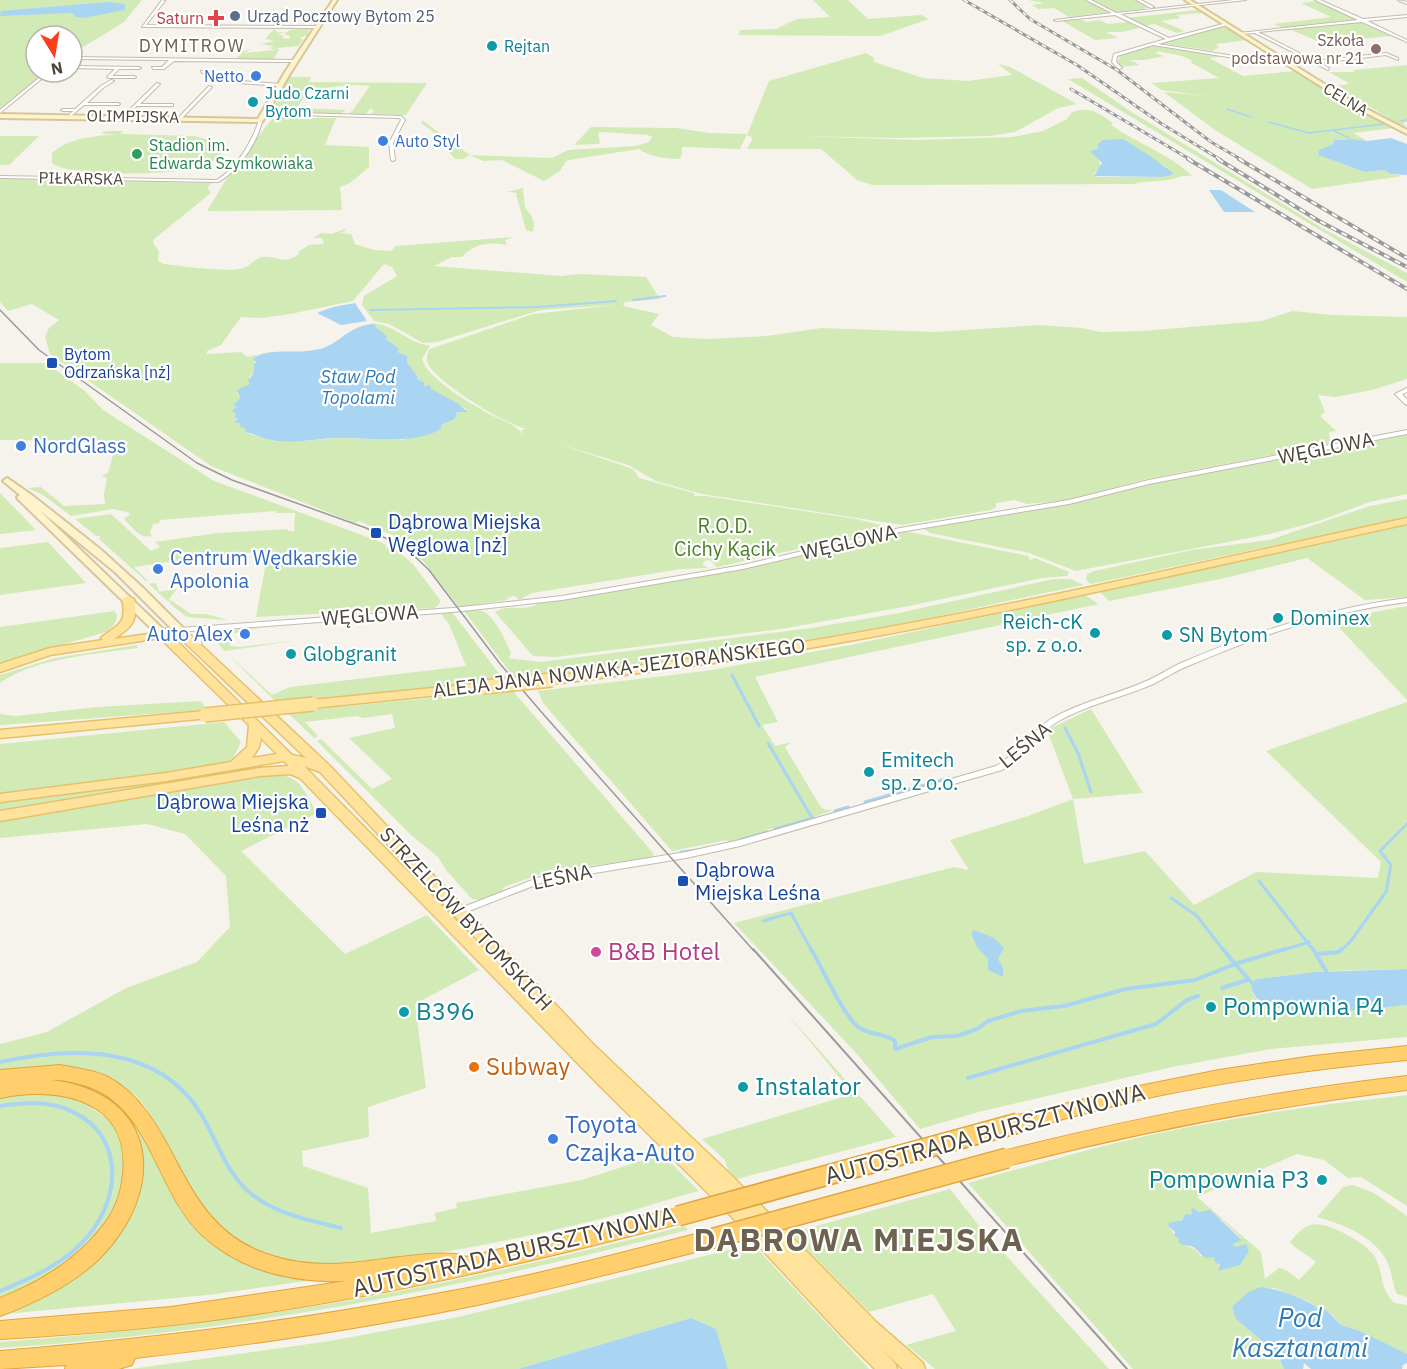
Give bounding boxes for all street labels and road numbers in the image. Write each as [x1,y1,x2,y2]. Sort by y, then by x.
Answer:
street label: CELNA [1320,78,1372,120]
street label: OLIMPIJSKA [86,105,180,127]
street label: PIŁKARSKA [39,167,123,189]
street label: WĘGLOWA [1275,425,1377,470]
street label: WĘGLOWA [798,517,900,566]
street label: WĘGLOWA [320,598,420,631]
street label: ALEJA JANA NOWAKA-JEZIORAŃSKIEGO [431,631,807,704]
street label: LEŚNA [993,715,1057,774]
street label: STRZELCÓW BYTOMSKICH [374,821,559,1016]
street label: LEŚNA [530,857,594,896]
street label: AUTOSTRADA BURSZTYNOWA [821,1075,1148,1191]
street label: AUTOSTRADA BURSZTYNOWA [349,1198,678,1304]

